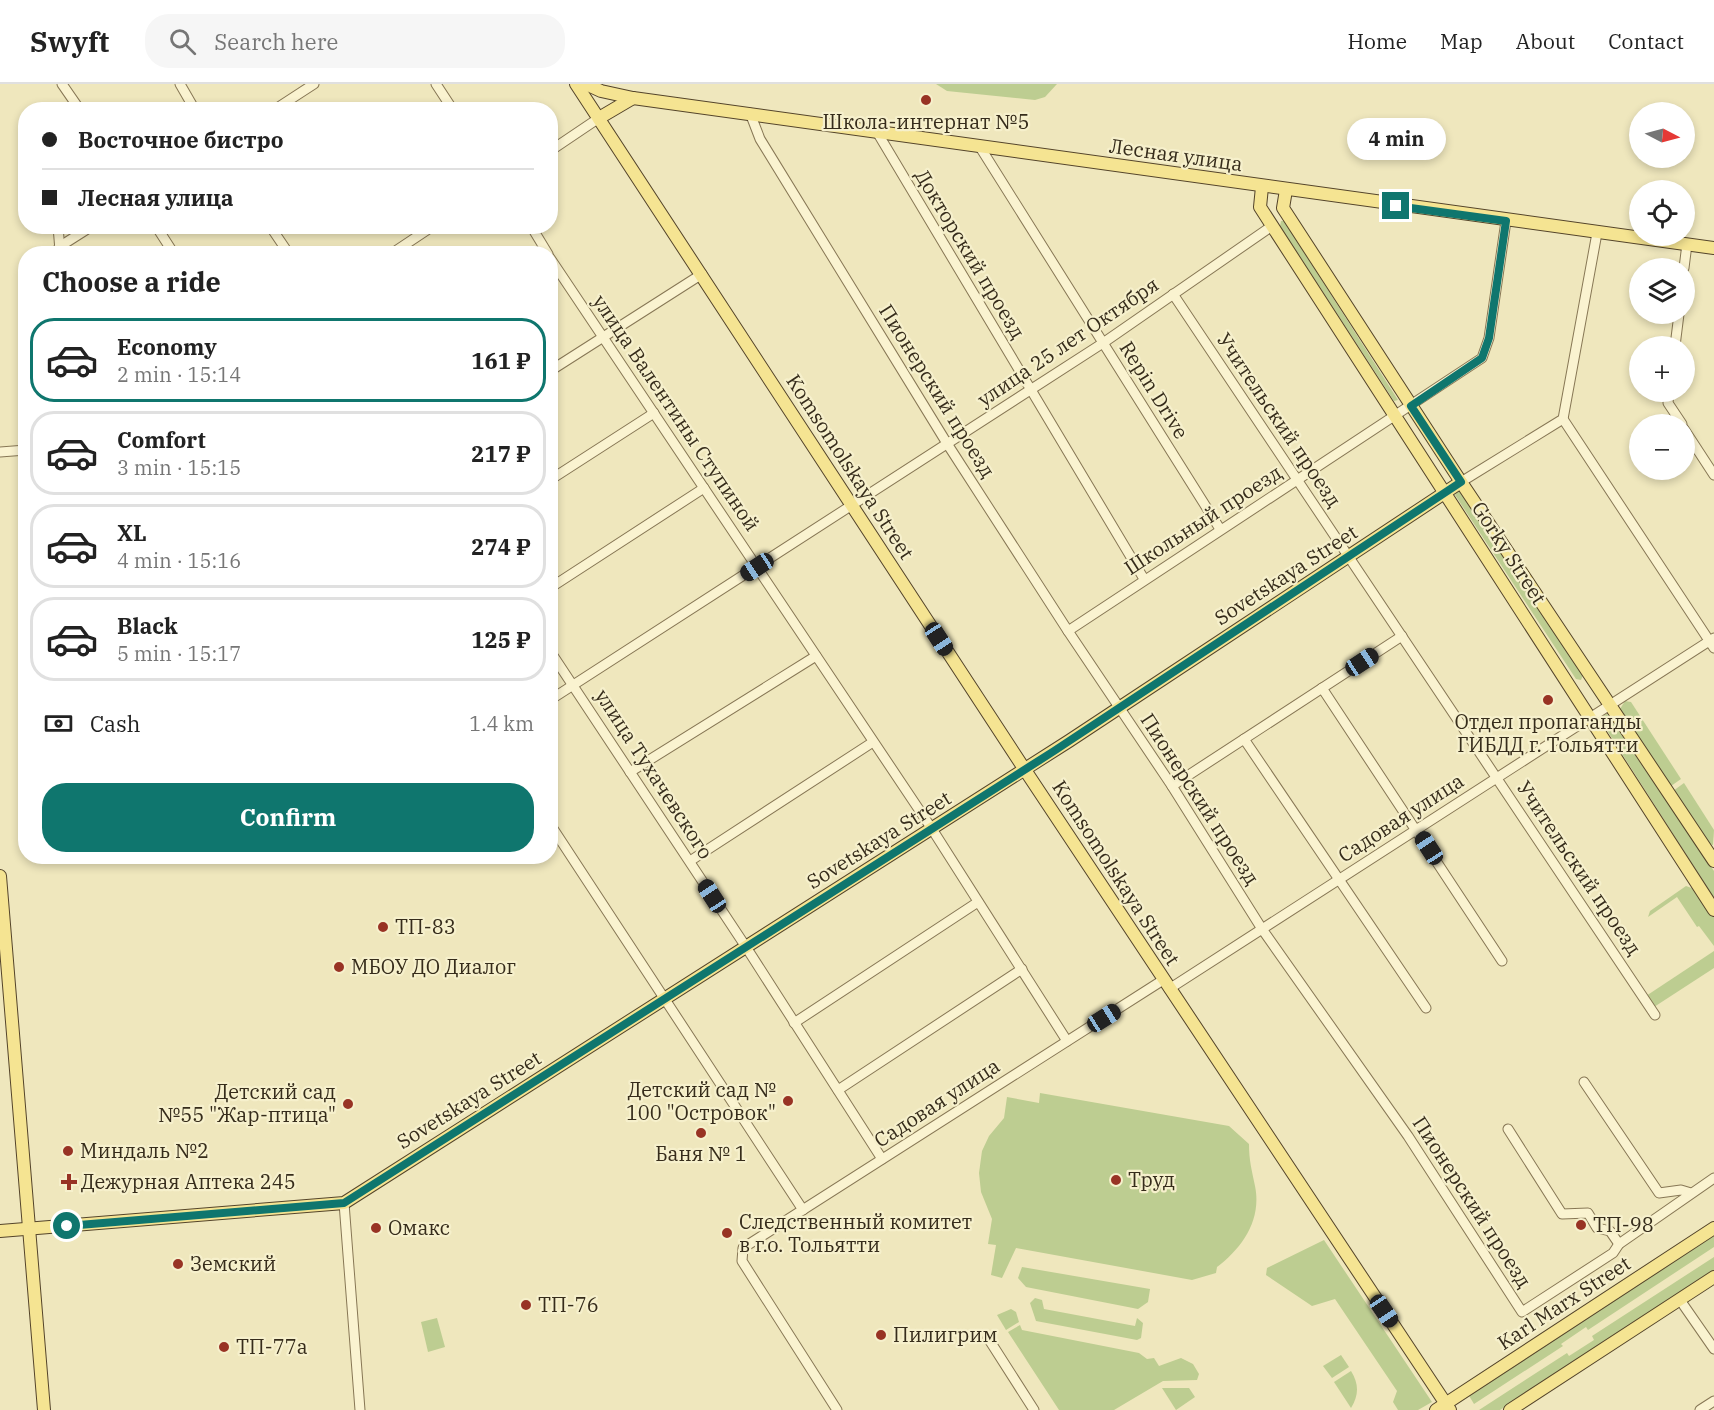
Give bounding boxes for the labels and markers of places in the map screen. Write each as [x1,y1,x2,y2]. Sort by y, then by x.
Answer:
marker: Школа-интернат №5 [919,93,933,107]
place label: Школа-интернат №5 [823,108,1029,135]
marker: Отдел пропаганды ГИБДД г. Тольятти [1541,693,1555,707]
place label: Отдел пропаганды ГИБДД г. Тольятти [1454,708,1642,758]
place label: ТП-83 [395,913,456,940]
marker: ТП-83 [376,920,390,934]
place label: МБОУ ДО Диалог [351,953,516,980]
marker: МБОУ ДО Диалог [332,960,346,974]
place label: Детский сад № 100 "Островок" [626,1076,776,1126]
place label: Детский сад №55 "Жар-птица" [158,1078,336,1128]
marker: Детский сад № 100 "Островок" [781,1094,795,1108]
marker: Детский сад №55 "Жар-птица" [341,1097,355,1111]
marker: Баня № 1 [694,1126,708,1140]
place label: Миндаль №2 [80,1137,209,1164]
place label: Баня № 1 [655,1140,747,1167]
marker: Миндаль №2 [61,1144,75,1158]
place label: Труд [1128,1166,1175,1193]
place label: Дежурная Аптека 245 [81,1168,296,1195]
marker: Труд [1109,1173,1123,1187]
marker: Дежурная Аптека 245 [62,1175,76,1189]
place label: Следственный комитет в г.о. Тольятти [739,1208,972,1258]
place label: ТП-98 [1593,1211,1654,1238]
place label: Омакс [388,1214,450,1241]
marker: ТП-98 [1574,1218,1588,1232]
marker: Омакс [369,1221,383,1235]
marker: Следственный комитет в г.о. Тольятти [720,1226,734,1240]
place label: Земский [190,1250,276,1277]
marker: Земский [171,1257,185,1271]
place label: ТП-76 [538,1291,599,1318]
marker: ТП-76 [519,1298,533,1312]
place label: Пилигрим [893,1321,998,1348]
marker: Пилигрим [874,1328,888,1342]
place label: ТП-77а [236,1333,308,1360]
marker: ТП-77а [217,1340,231,1354]

